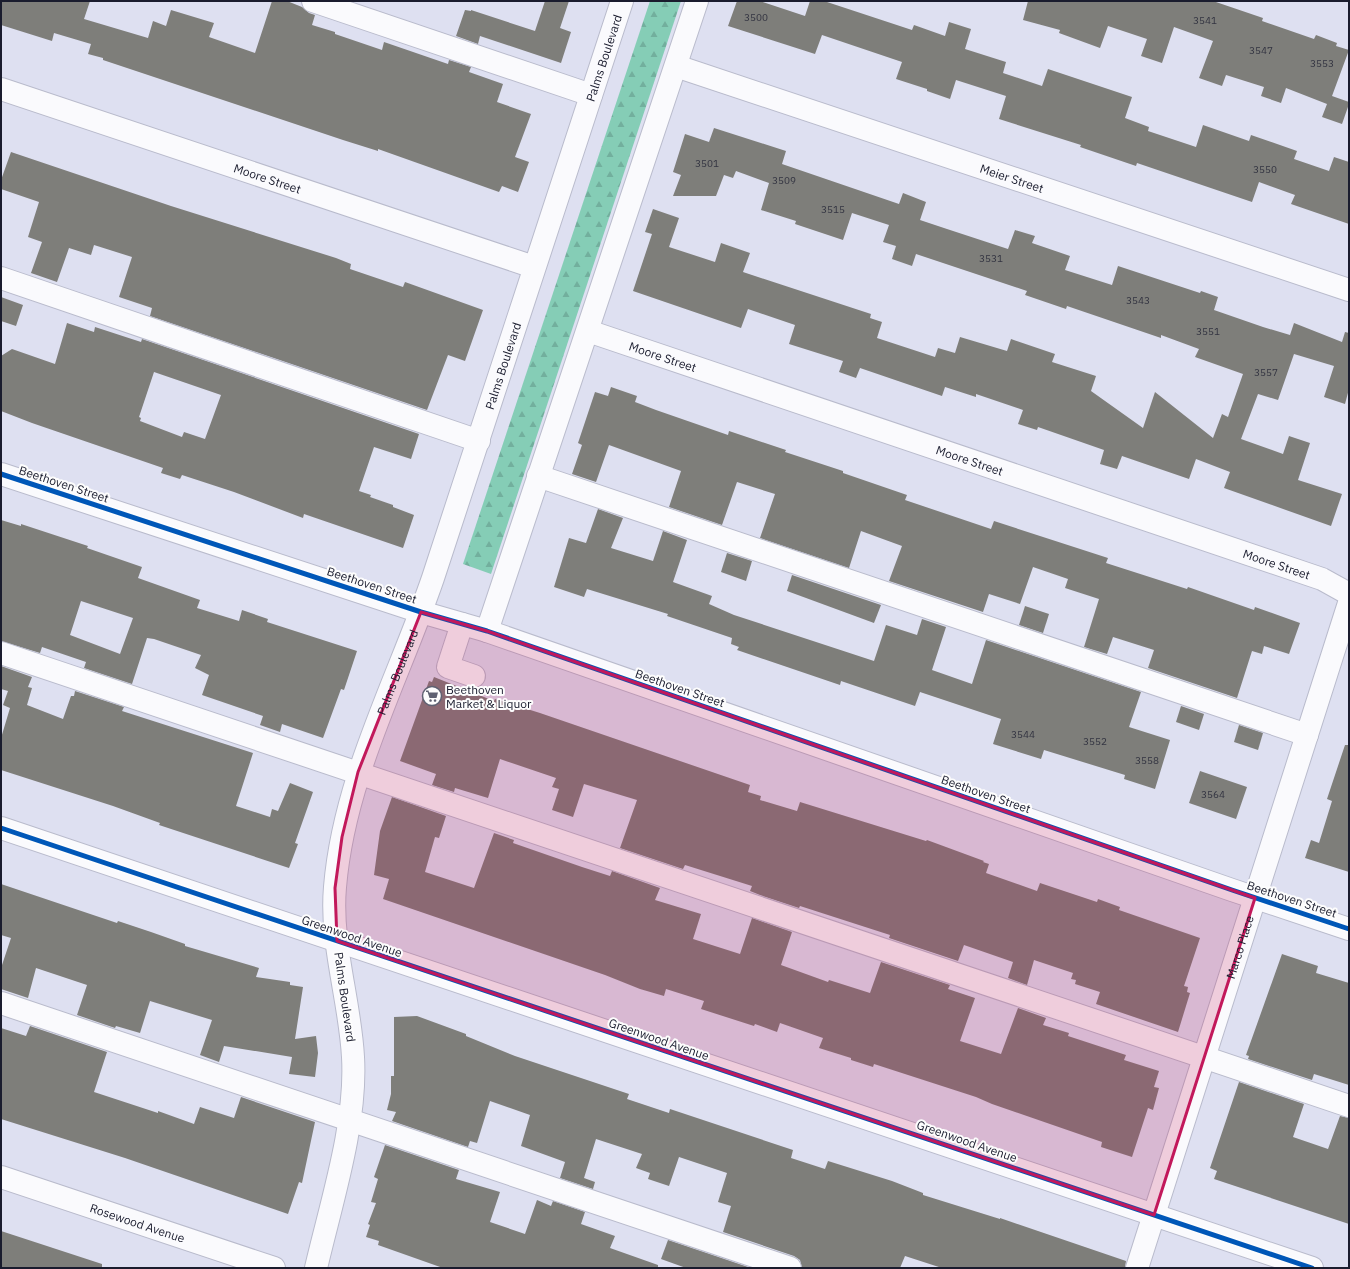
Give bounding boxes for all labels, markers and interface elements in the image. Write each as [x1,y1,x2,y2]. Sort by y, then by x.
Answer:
house number: 3500 [744,11,768,24]
street label: Palms Boulevard [582,12,625,103]
house number: 3541 [1193,14,1217,27]
house number: 3547 [1249,44,1273,57]
house number: 3553 [1310,57,1334,70]
house number: 3501 [695,157,719,170]
street label: Moore Street [232,160,303,196]
street label: Meier Street [978,160,1046,195]
house number: 3550 [1253,163,1277,176]
house number: 3509 [772,174,796,187]
house number: 3515 [821,203,845,216]
house number: 3531 [979,252,1003,265]
house number: 3543 [1126,294,1150,307]
street label: Palms Boulevard [481,320,524,411]
house number: 3551 [1196,325,1220,338]
street label: Moore Street [627,338,698,375]
house number: 3557 [1254,366,1278,379]
street label: Moore Street [934,442,1005,478]
street label: Beethoven Street [17,462,111,506]
street label: Moore Street [1241,545,1312,582]
street label: Beethoven Street [325,563,419,607]
street label: Palms Boulevard [373,627,421,717]
street label: Beethoven Street [633,666,727,710]
place label: Beethoven Market & Liquor [446,682,532,711]
supermarket icon: Beethoven Market & Liquor [421,685,443,707]
house number: 3544 [1011,728,1035,741]
house number: 3552 [1083,735,1107,748]
house number: 3558 [1135,754,1159,767]
street label: Beethoven Street [939,772,1033,816]
house number: 3564 [1201,788,1225,801]
street label: Beethoven Street [1245,877,1339,921]
street label: Greenwood Avenue [300,912,405,960]
street label: Marco Place [1222,913,1257,980]
street label: Palms Boulevard [331,951,359,1043]
street label: Greenwood Avenue [607,1015,712,1063]
street label: Greenwood Avenue [915,1117,1020,1165]
street label: Rosewood Avenue [88,1200,187,1245]

